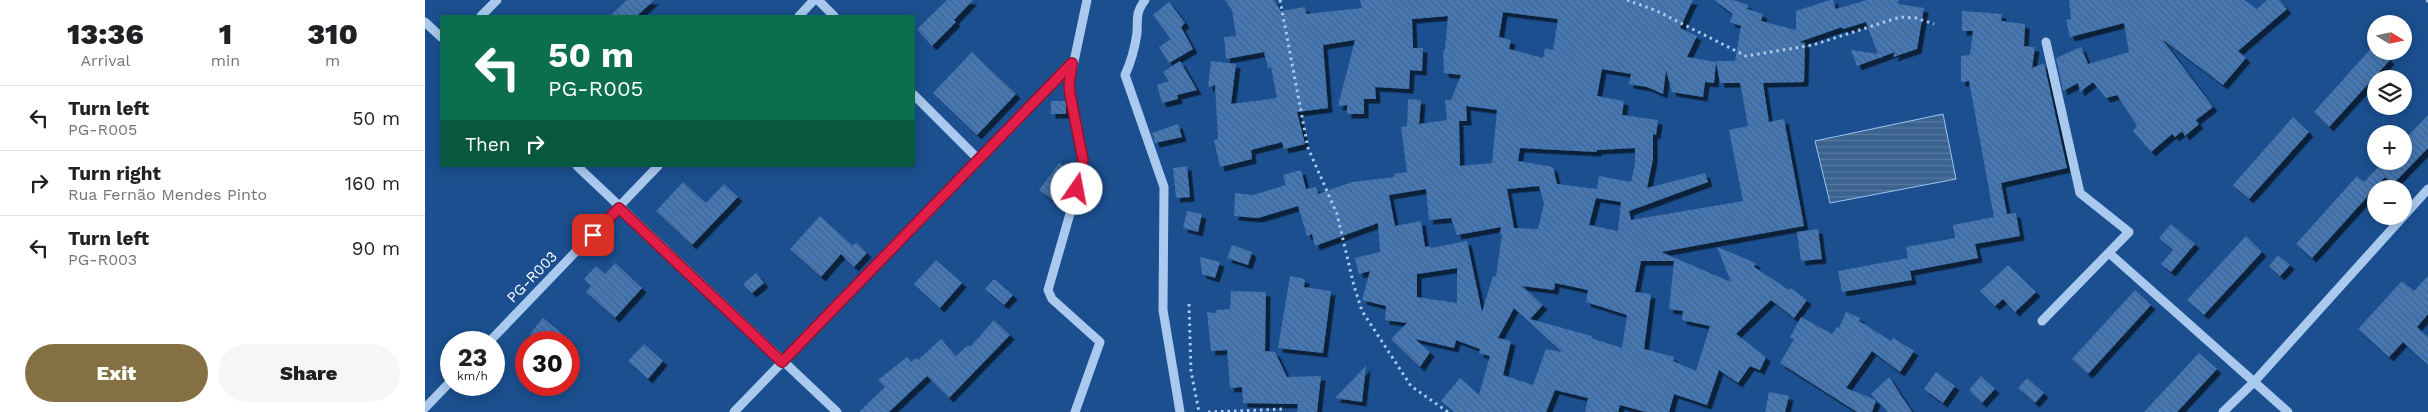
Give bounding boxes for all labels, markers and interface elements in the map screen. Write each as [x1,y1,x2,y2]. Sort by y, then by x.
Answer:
north arrow [2367,15,2413,60]
map controls [2367,15,2412,225]
text: 13:36 [67,16,144,51]
text: 1 [219,16,232,51]
text: 310 [307,16,358,51]
text: 50 m [548,34,634,76]
icon: left [465,35,530,100]
text: Arrival [80,51,130,70]
text: min [211,51,240,70]
text: m [325,51,340,70]
button: layers [2367,70,2412,115]
text: PG-R005 [548,76,643,101]
text: Turn left [68,97,149,120]
icon: left [25,104,53,132]
text: 50 m [353,107,400,130]
text: PG-R005 [68,120,137,139]
button: + [2367,125,2412,170]
icon: right [521,130,549,158]
text: Then [465,133,511,156]
text: Turn right [68,162,161,185]
position arrow [1050,162,1102,214]
icon: right [25,169,53,197]
text: 160 m [345,172,400,195]
button: − [2367,180,2412,225]
text: Rua Fernão Mendes Pinto [68,185,267,204]
pin [572,214,614,256]
icon: arrive [579,221,607,249]
text: Turn left [68,227,149,250]
icon: left [25,234,53,262]
text: 90 m [352,237,400,260]
street label: PG-R003 [503,247,561,307]
text: PG-R003 [68,250,137,269]
speed limit sign: 30 [515,331,580,396]
text: 23 [458,343,487,372]
button: Exit [25,344,208,402]
button: Share [218,344,400,402]
text: km/h [457,369,488,383]

